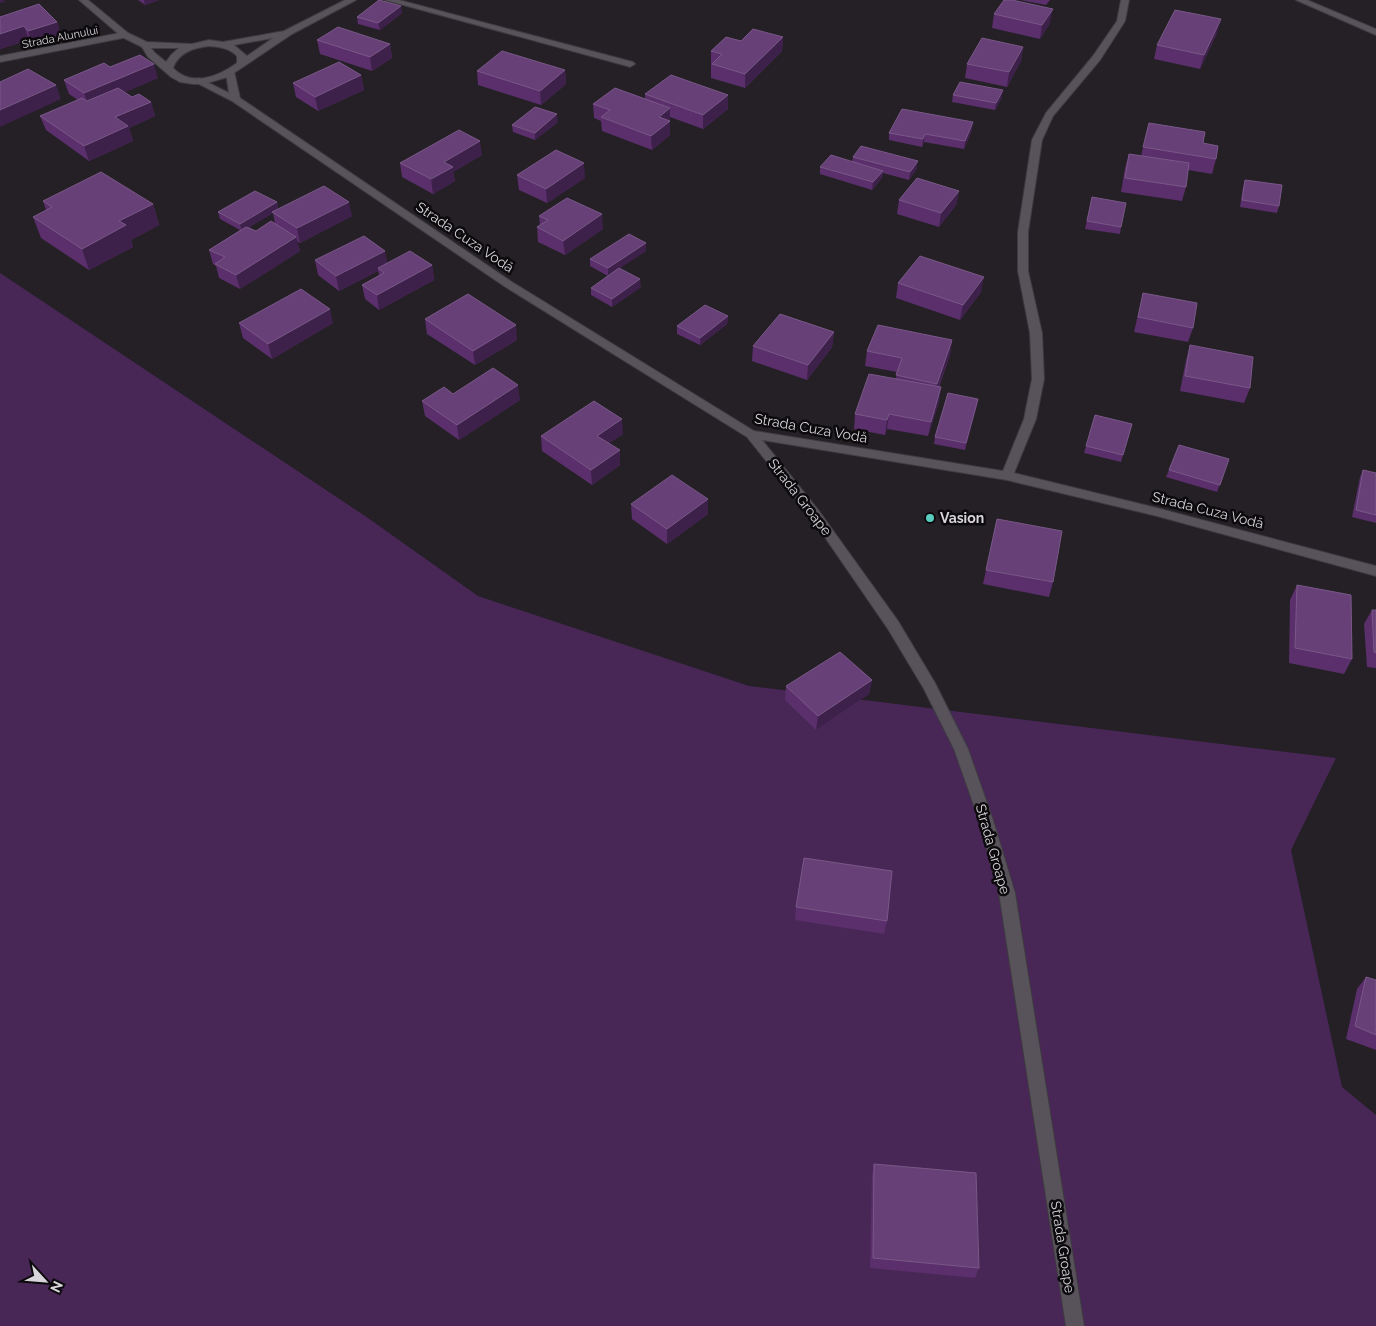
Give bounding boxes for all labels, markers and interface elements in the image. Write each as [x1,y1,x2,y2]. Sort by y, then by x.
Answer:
street label: Strada Alunului [21,24,99,51]
street label: Strada Cuza Vodă [413,198,517,276]
street label: Strada Cuza Vodă [753,410,869,446]
street label: Strada Groape [765,455,835,539]
street label: Strada Cuza Vodă [1151,488,1265,532]
place label: Vasion [940,510,984,526]
marker: Vasion [924,512,936,524]
street label: Strada Groape [972,802,1014,896]
street label: Strada Groape [1048,1200,1078,1294]
north arrow [20,1256,70,1306]
text: N [47,1278,66,1295]

